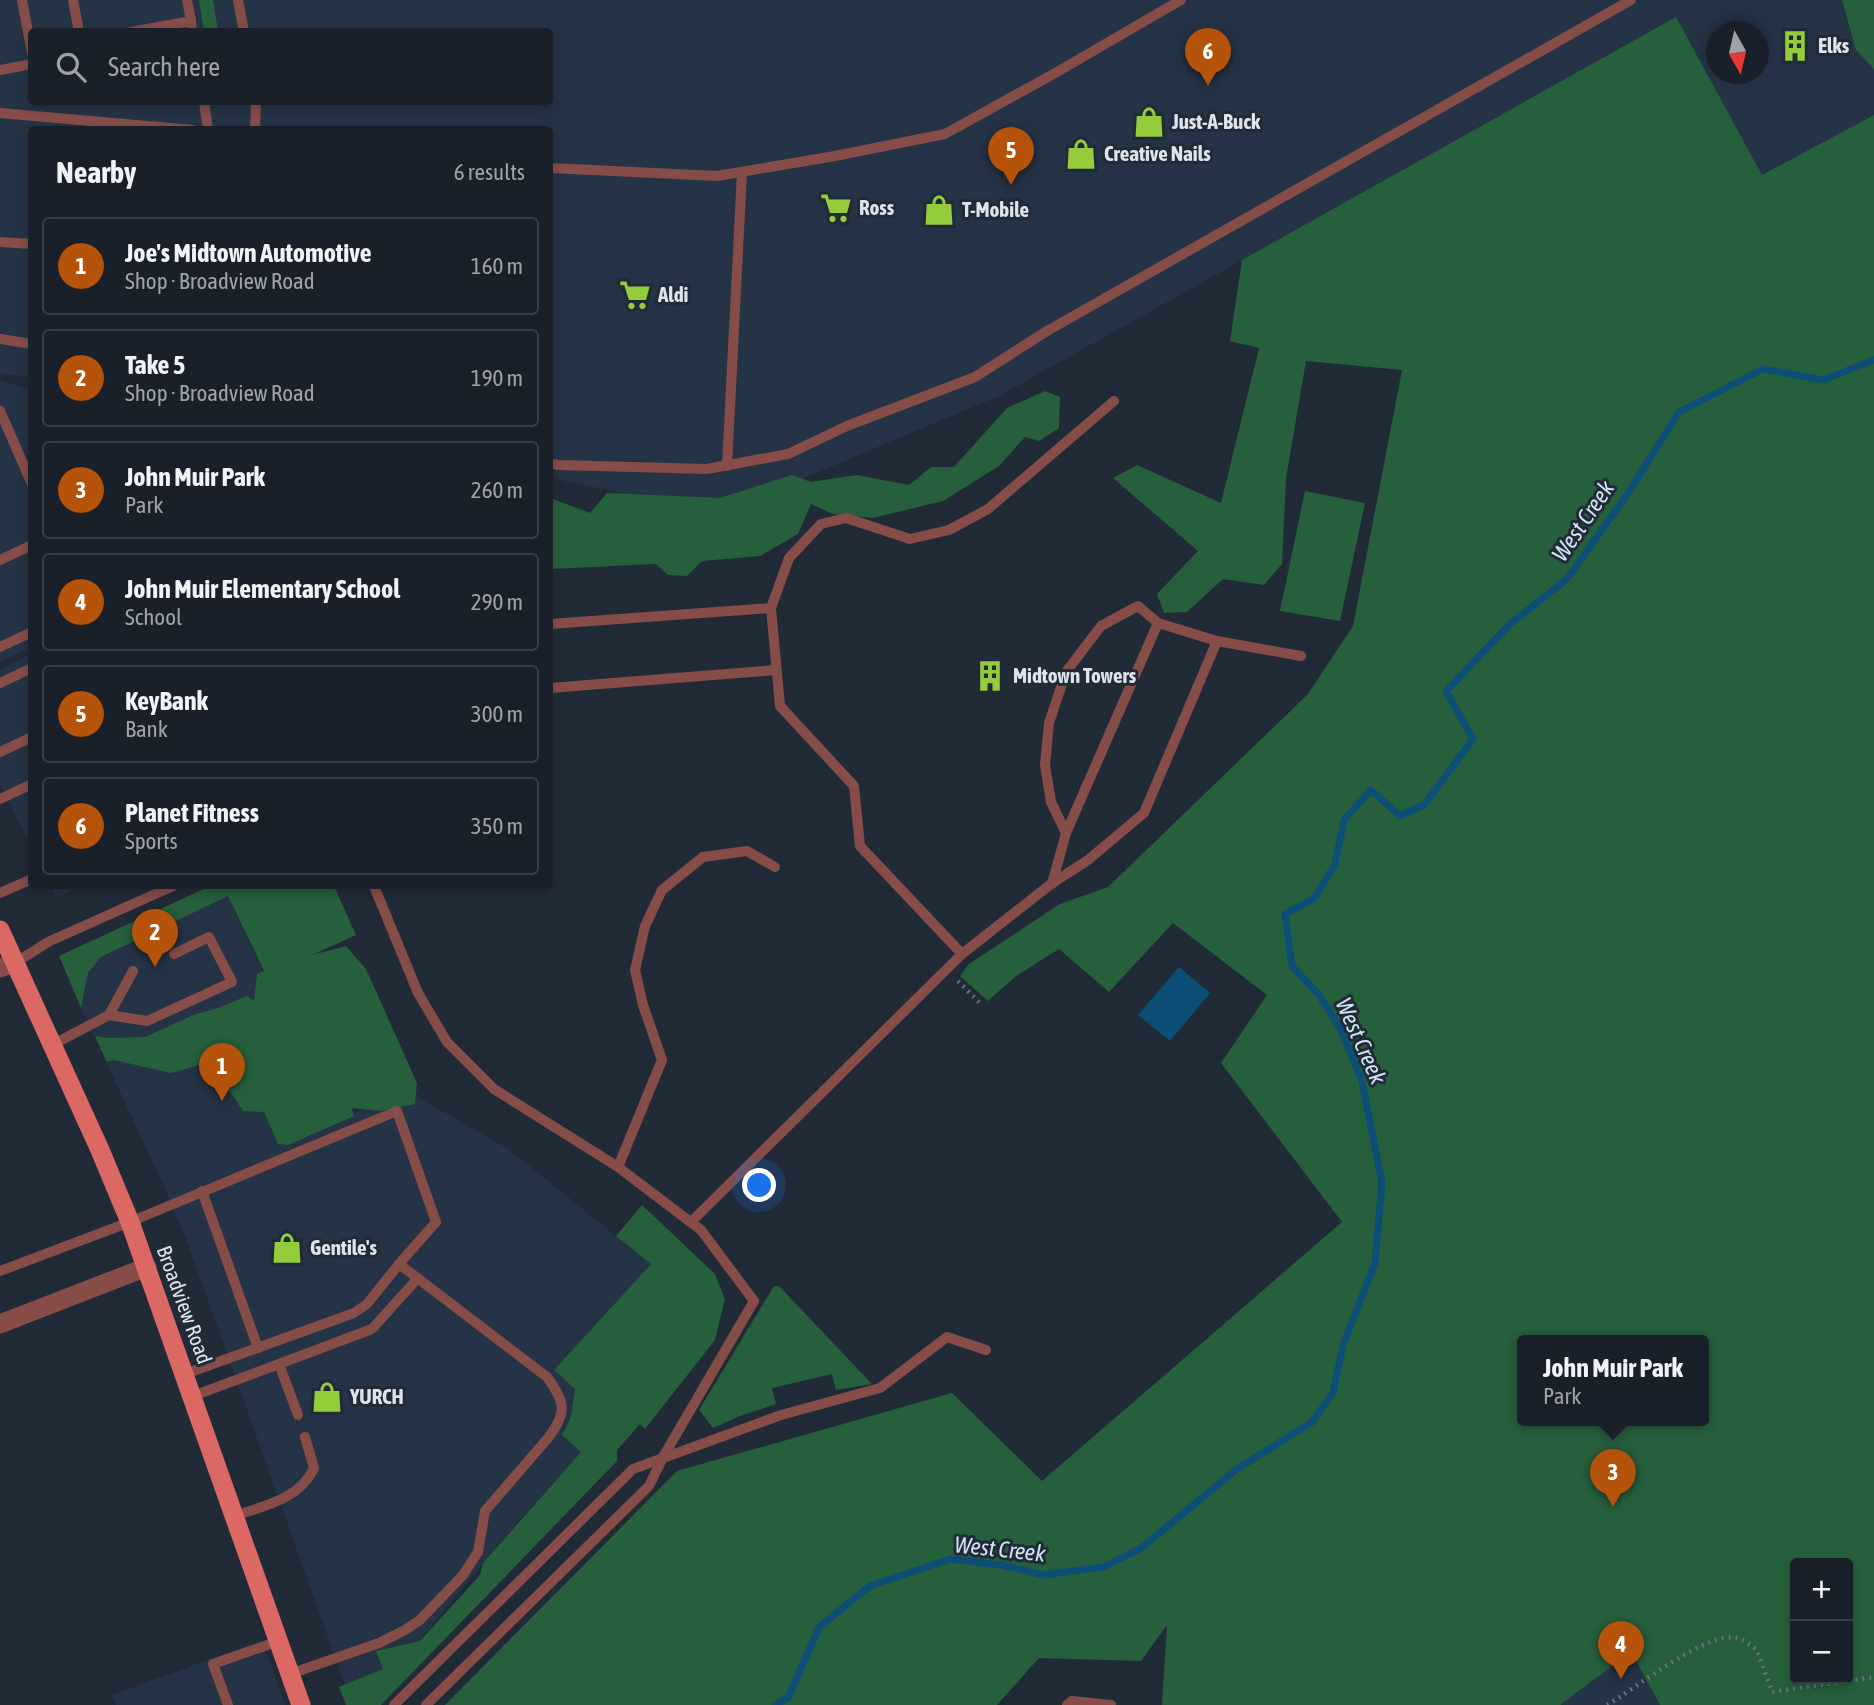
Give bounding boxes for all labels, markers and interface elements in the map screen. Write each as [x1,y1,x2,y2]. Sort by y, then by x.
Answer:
north arrow [1706,21,1769,84]
search box [28,28,553,105]
pin: 6 [1185,28,1231,86]
building icon: Elks [1778,29,1812,63]
place label: Elks [1818,33,1850,57]
icon: search [52,48,90,86]
text: Search here [108,52,220,82]
shop icon: Just-A-Buck [1132,105,1166,139]
place label: Just-A-Buck [1171,109,1261,133]
pin: 5 [988,127,1034,185]
shop icon: Creative Nails [1064,137,1098,171]
place label: Creative Nails [1104,141,1211,165]
text: Nearby [56,155,136,189]
text: 6 results [454,159,525,185]
supermarket icon: Ross [819,191,853,225]
shop icon: T-Mobile [922,193,956,227]
place label: Ross [859,195,895,219]
place label: T-Mobile [962,197,1029,221]
text: Joe's Midtown Automotive [125,238,372,268]
text: 1 [76,253,86,279]
text: 160 m [471,253,523,279]
text: Shop · Broadview Road [125,268,315,294]
supermarket icon: Aldi [618,278,652,312]
place label: Aldi [657,282,688,306]
text: Take 5 [125,350,185,380]
text: 2 [76,365,86,391]
text: 190 m [471,365,523,391]
text: Shop · Broadview Road [125,380,315,406]
text: John Muir Park [125,462,265,492]
water label: West Creek [1547,475,1620,566]
text: 3 [76,477,86,503]
text: 260 m [471,477,523,503]
text: Park [125,492,163,518]
text: John Muir Elementary School [125,574,400,604]
text: 4 [76,589,86,615]
text: 290 m [471,589,523,615]
text: School [125,604,182,630]
building icon: Midtown Towers [973,659,1007,693]
place label: Midtown Towers [1013,663,1137,687]
text: KeyBank [125,686,208,716]
text: 5 [76,701,86,727]
text: 300 m [471,701,523,727]
text: Bank [125,716,168,742]
text: Planet Fitness [125,798,259,828]
text: 6 [76,813,86,839]
text: 350 m [471,813,523,839]
text: Sports [125,828,178,854]
pin: 2 [132,909,178,967]
water label: West Creek [1331,994,1392,1089]
pin: 1 [199,1043,245,1101]
your location [742,1168,776,1202]
shop icon: Gentile's [270,1231,304,1265]
place label: Gentile's [310,1235,377,1259]
street label: Broadview Road [152,1242,217,1367]
popup [1517,1335,1709,1426]
text: John Muir Park [1543,1353,1683,1383]
shop icon: YURCH [310,1380,344,1414]
text: Park [1543,1383,1581,1409]
place label: YURCH [349,1384,404,1408]
pin: 3 [1590,1449,1636,1507]
water label: West Creek [953,1531,1048,1567]
map controls [1790,1558,1853,1684]
button: + [1790,1558,1853,1621]
pin: 4 [1598,1621,1644,1679]
button: − [1790,1621,1853,1684]

